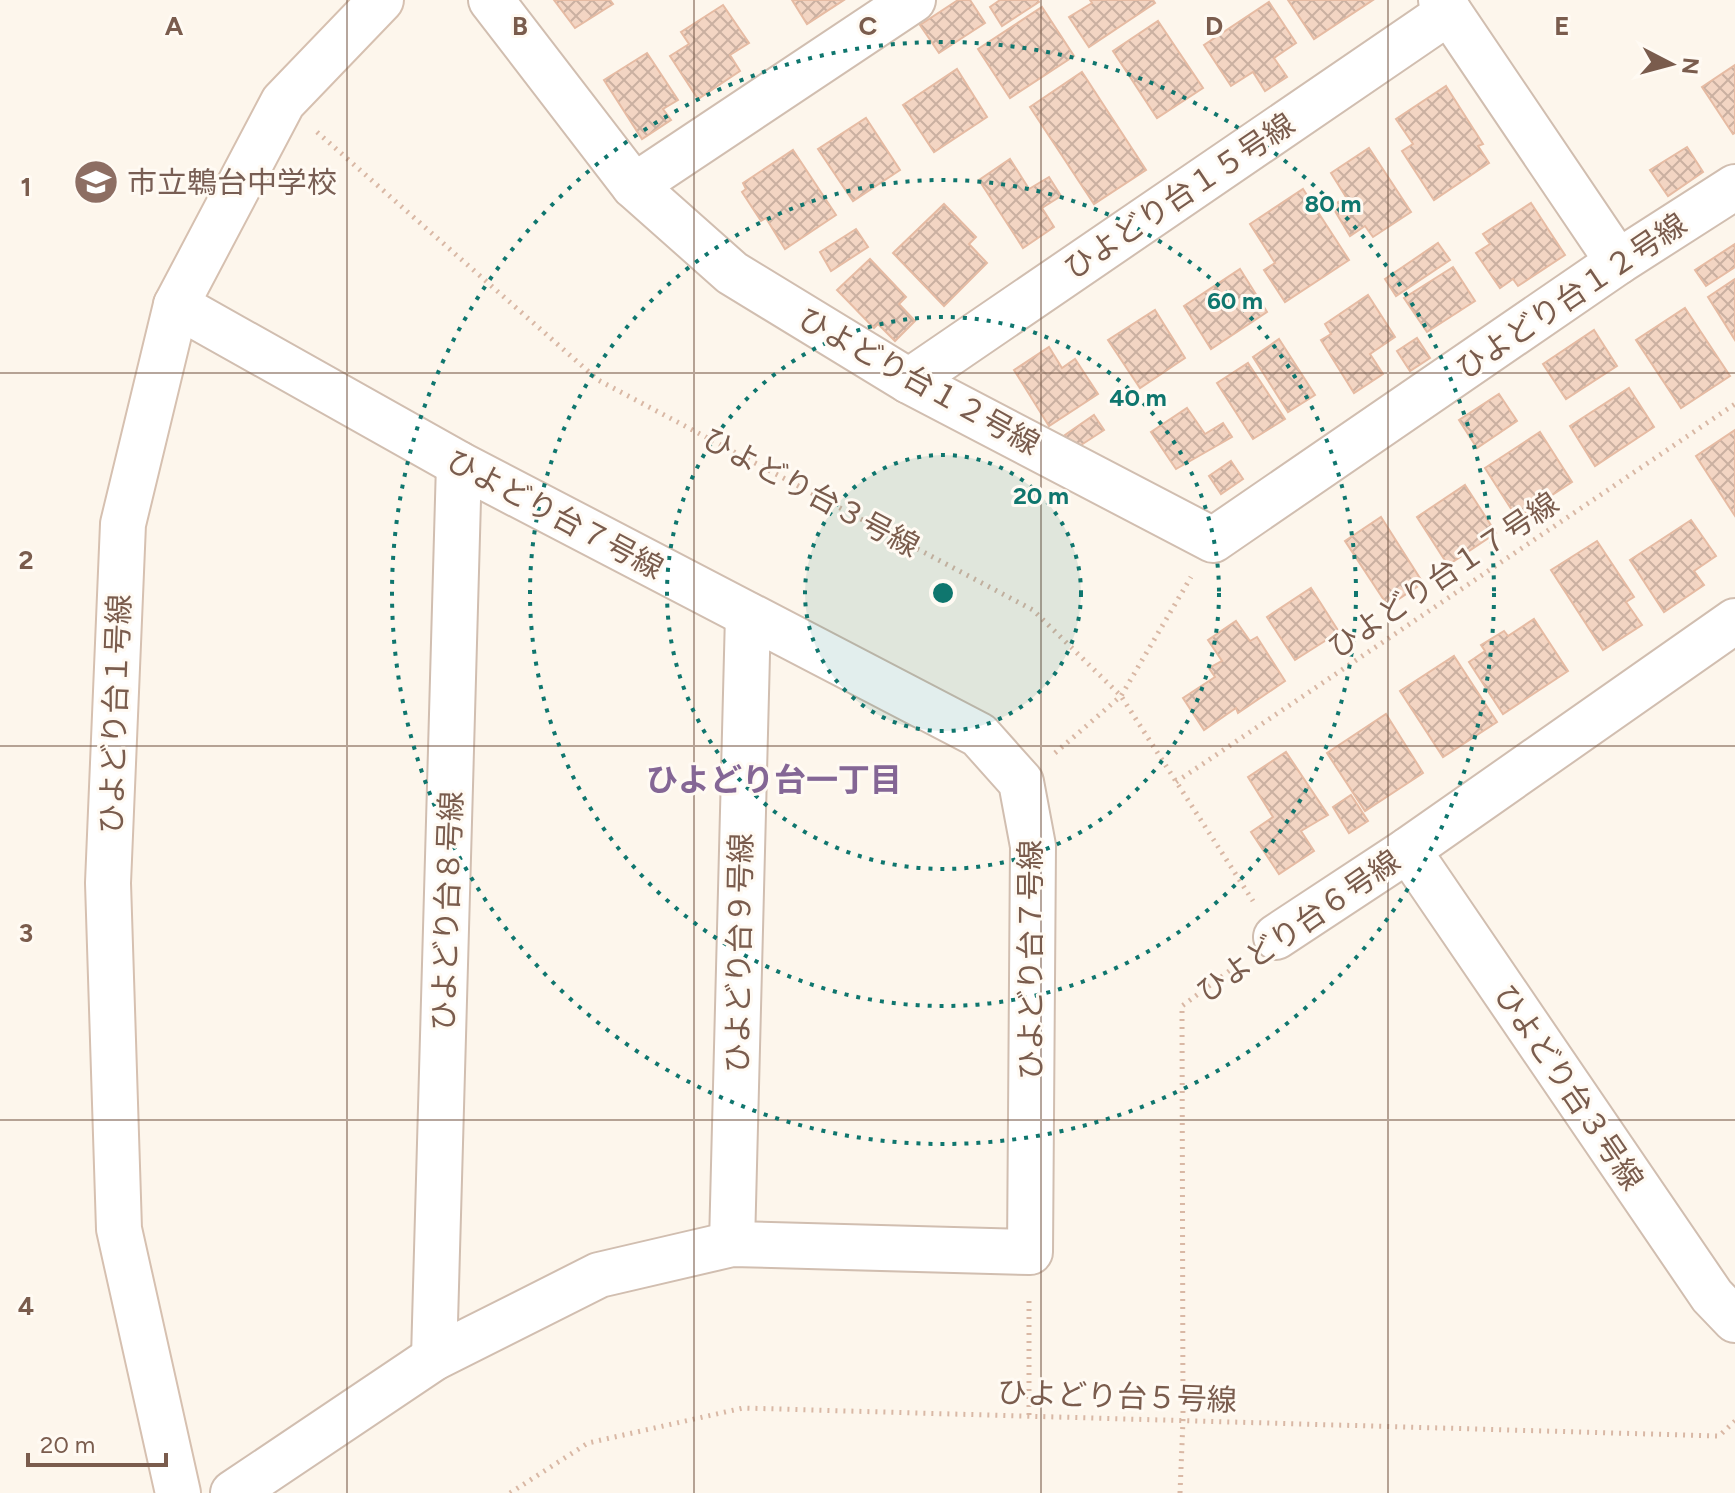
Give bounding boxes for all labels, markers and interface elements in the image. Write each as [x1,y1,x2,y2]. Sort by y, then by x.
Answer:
text: A [165,10,184,42]
text: B [512,10,528,42]
text: C [859,10,878,42]
text: D [1205,10,1223,42]
text: E [1554,10,1570,42]
north arrow [1631,24,1711,104]
text: N [1676,56,1705,76]
street label: ひよどり台１５号線 [1057,105,1301,287]
school or university icon: 市立鵯台中学校 [72,158,120,206]
place label: 市立鵯台中学校 [127,164,337,201]
text: 1 [21,171,31,203]
text: 80 m [1305,189,1361,218]
street label: ひよどり台１２号線 [1449,205,1693,387]
text: 60 m [1207,286,1263,315]
street label: ひよどり台１２号線 [792,299,1046,463]
text: 40 m [1109,383,1167,412]
street label: ひよどり台３号線 [696,419,926,565]
street label: ひよどり台７号線 [440,441,670,587]
text: 20 m [1013,481,1069,510]
street label: ひよどり台１７号線 [1321,484,1565,666]
text: 2 [18,544,34,576]
centre of rings [929,579,957,607]
street label: ひよどり台１号線 [92,593,138,835]
district label: ひよどり台一丁目 [646,761,902,799]
street label: ひよどり台８号線 [424,790,470,1032]
street label: ひよどり台９号線 [718,833,760,1073]
street label: ひよどり台７号線 [1012,840,1049,1080]
street label: ひよどり台６号線 [1189,842,1407,1010]
text: 3 [19,917,33,949]
street label: ひよどり台３号線 [1487,977,1651,1197]
text: 4 [18,1290,34,1322]
street label: ひよどり台５号線 [996,1373,1238,1419]
scale bar [28,1417,166,1467]
text: 20 m [40,1430,95,1459]

